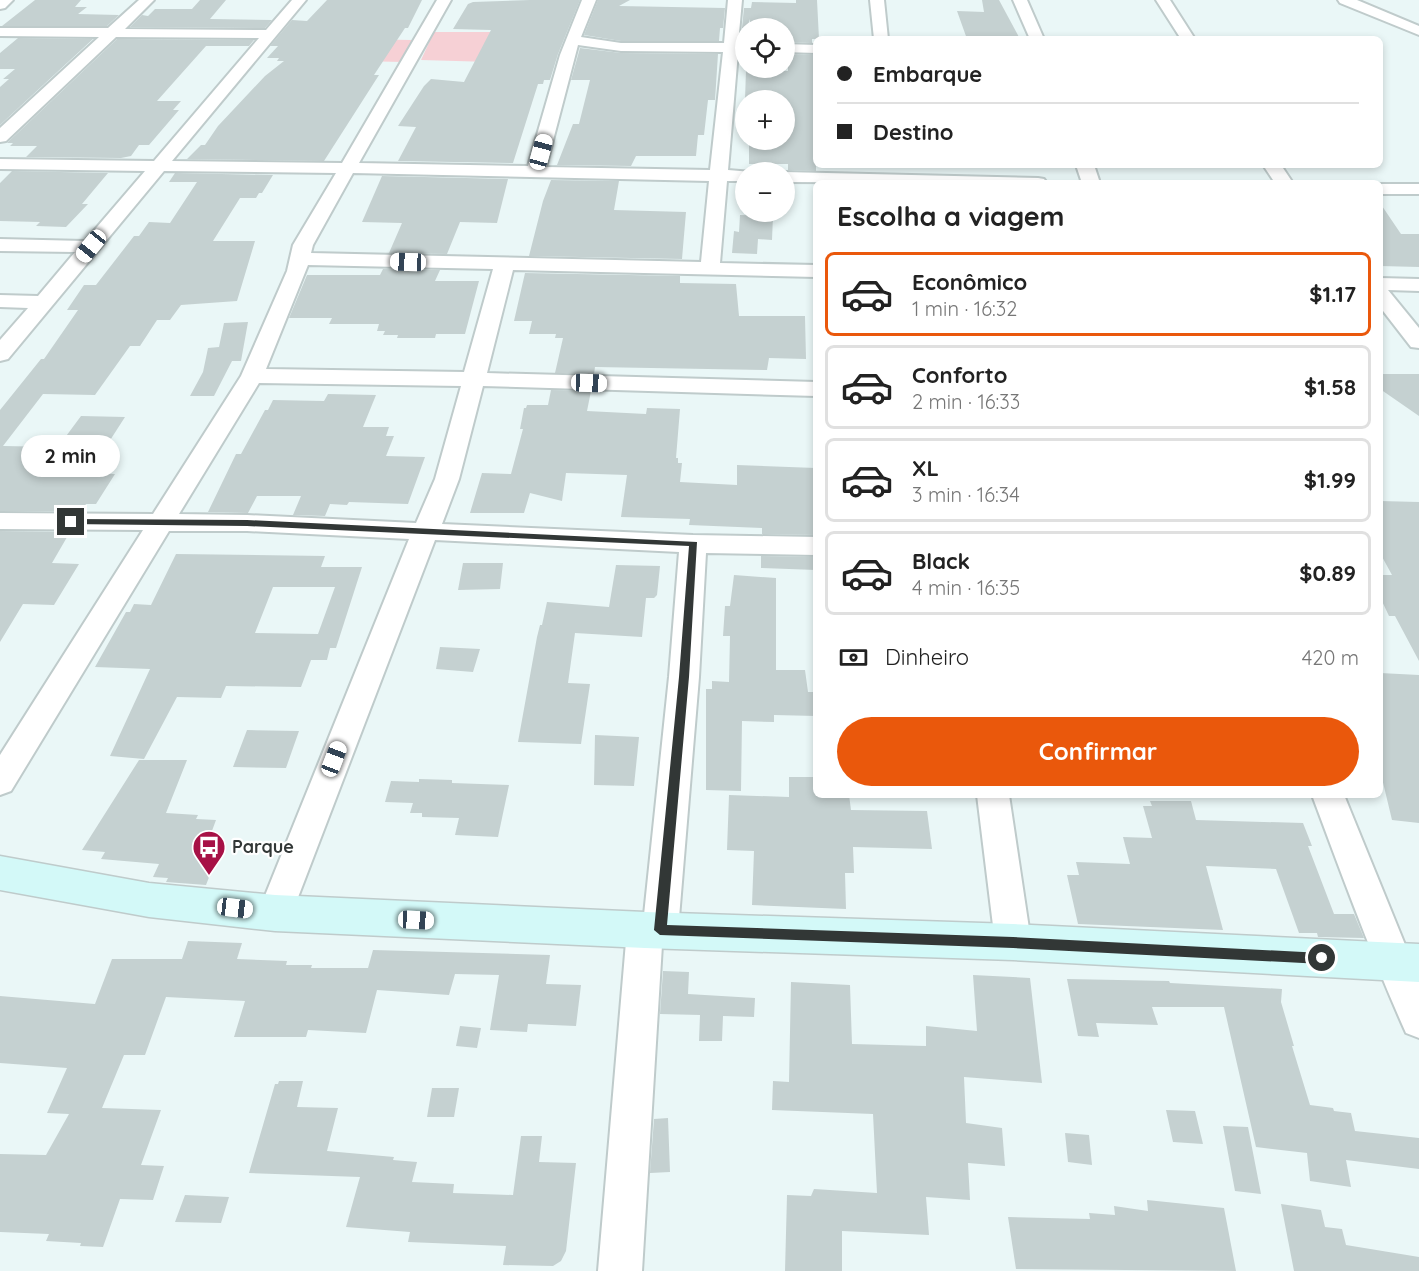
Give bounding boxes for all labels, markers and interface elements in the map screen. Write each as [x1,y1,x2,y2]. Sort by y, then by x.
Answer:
map controls [735,18,795,222]
button: locate [735,18,795,78]
text: Embarque [873,60,982,88]
button: + [735,90,795,150]
text: Destino [873,118,954,146]
car [528,132,554,172]
button: − [735,162,795,222]
text: Escolha a viagem [837,199,1065,233]
car [73,226,109,266]
car [390,252,426,272]
icon: car [840,267,894,321]
text: Econômico [912,268,1027,296]
text: $1.17 [1309,280,1356,308]
text: 1 min · 16:32 [912,296,1017,321]
icon: car [840,360,894,414]
text: Conforto [912,361,1007,389]
car [571,373,607,393]
text: $1.58 [1304,373,1356,401]
text: 2 min · 16:33 [912,389,1020,414]
callout: 2 min [22,435,121,477]
text: 2 min [44,443,97,468]
icon: car [840,453,894,507]
text: XL [912,454,939,482]
text: $1.99 [1304,466,1356,494]
text: 3 min · 16:34 [912,482,1020,507]
route end [57,508,84,535]
icon: car [840,546,894,600]
text: Black [912,547,970,575]
text: $0.89 [1299,559,1356,587]
text: 4 min · 16:35 [912,575,1020,600]
icon: cash [837,641,870,674]
text: Dinheiro [885,643,969,671]
text: 420 m [1302,645,1359,670]
button: Confirmar [837,717,1359,786]
car [319,739,349,779]
bus stop icon: Parque [191,829,227,876]
place label: Parque [232,835,294,858]
car [216,897,254,919]
car [398,910,434,930]
route start [1308,944,1335,971]

